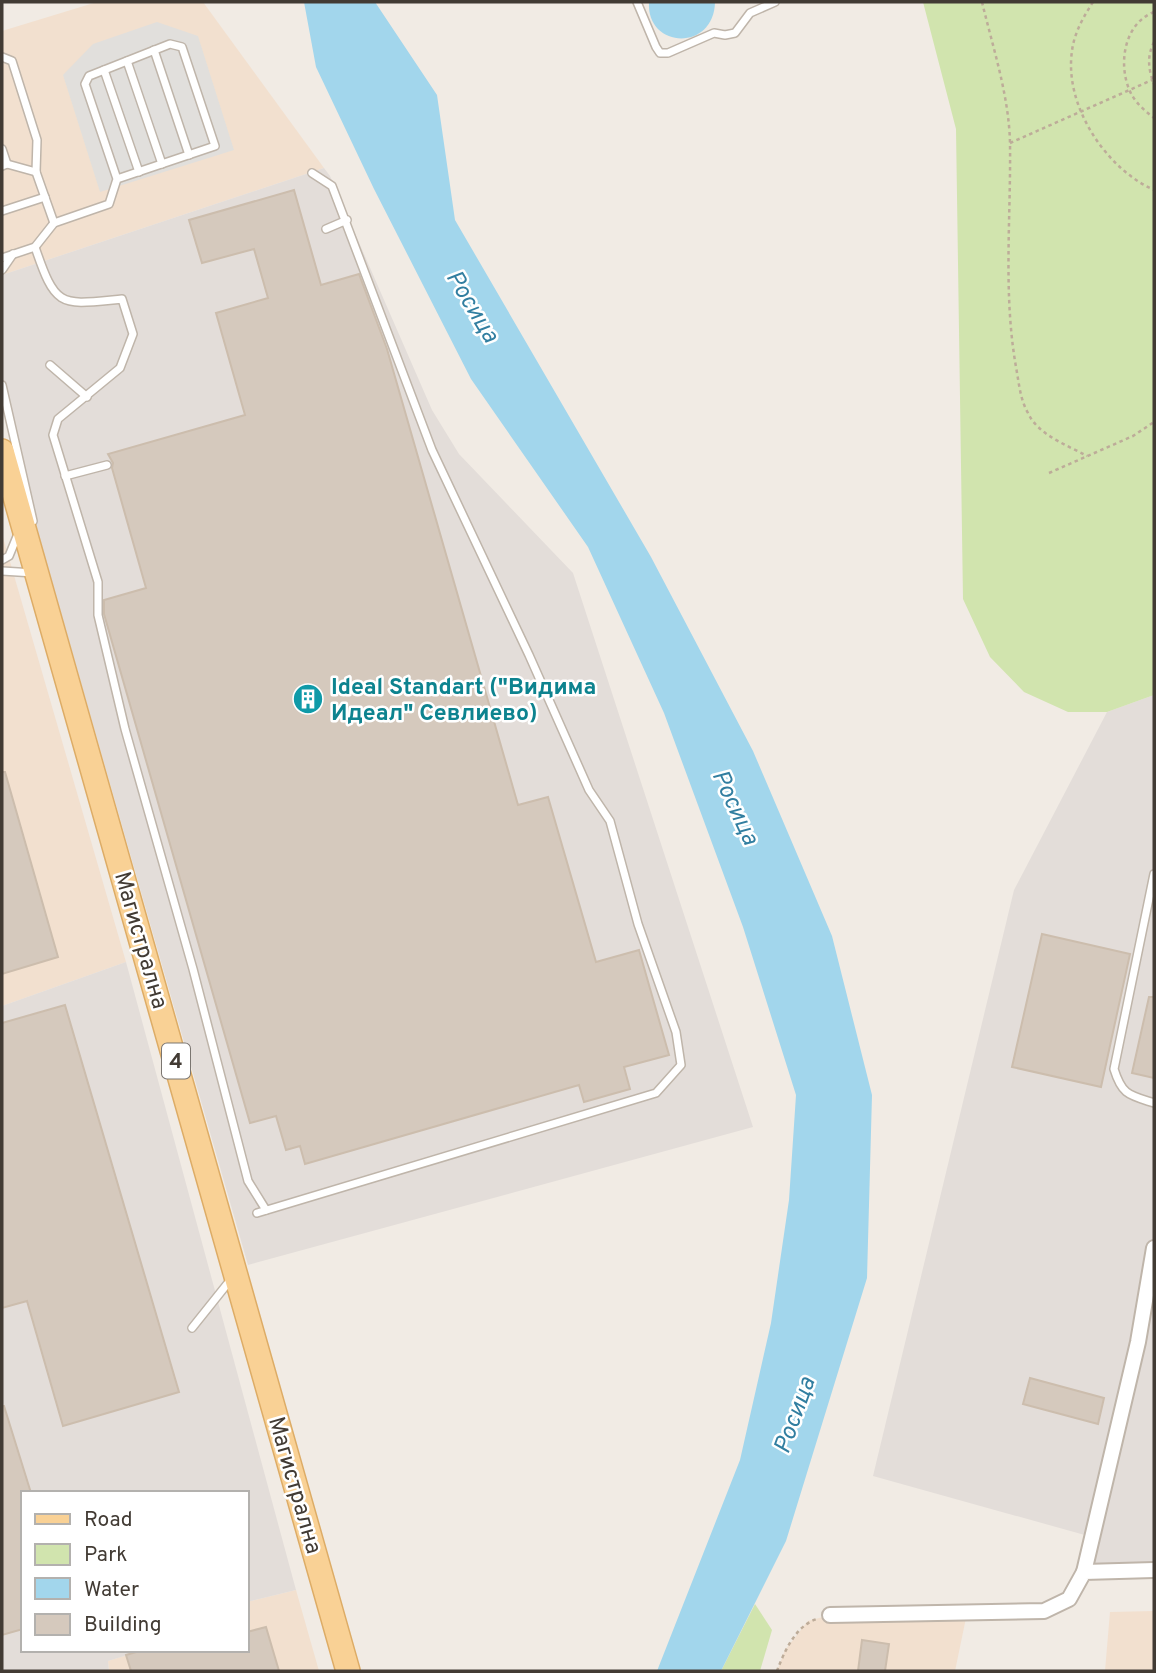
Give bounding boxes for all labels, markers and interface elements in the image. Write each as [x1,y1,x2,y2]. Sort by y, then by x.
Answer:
water label: Росица [438,265,505,349]
place label: Ideal Standart ("Видима Идеал" Севлиево) [331,674,596,729]
building icon: Ideal Standart ("Видима Идеал" Севлиево) [291,682,325,716]
water label: Росица [704,765,765,851]
street label: Магистрална [106,869,173,1013]
road number: 4 [162,1044,190,1078]
water label: Росица [768,1373,824,1458]
street label: Магистрална [260,1414,327,1558]
legend [21,1491,248,1652]
text: Road [84,1507,133,1534]
text: Park [84,1542,127,1569]
text: Water [84,1577,139,1604]
text: Building [84,1612,162,1639]

